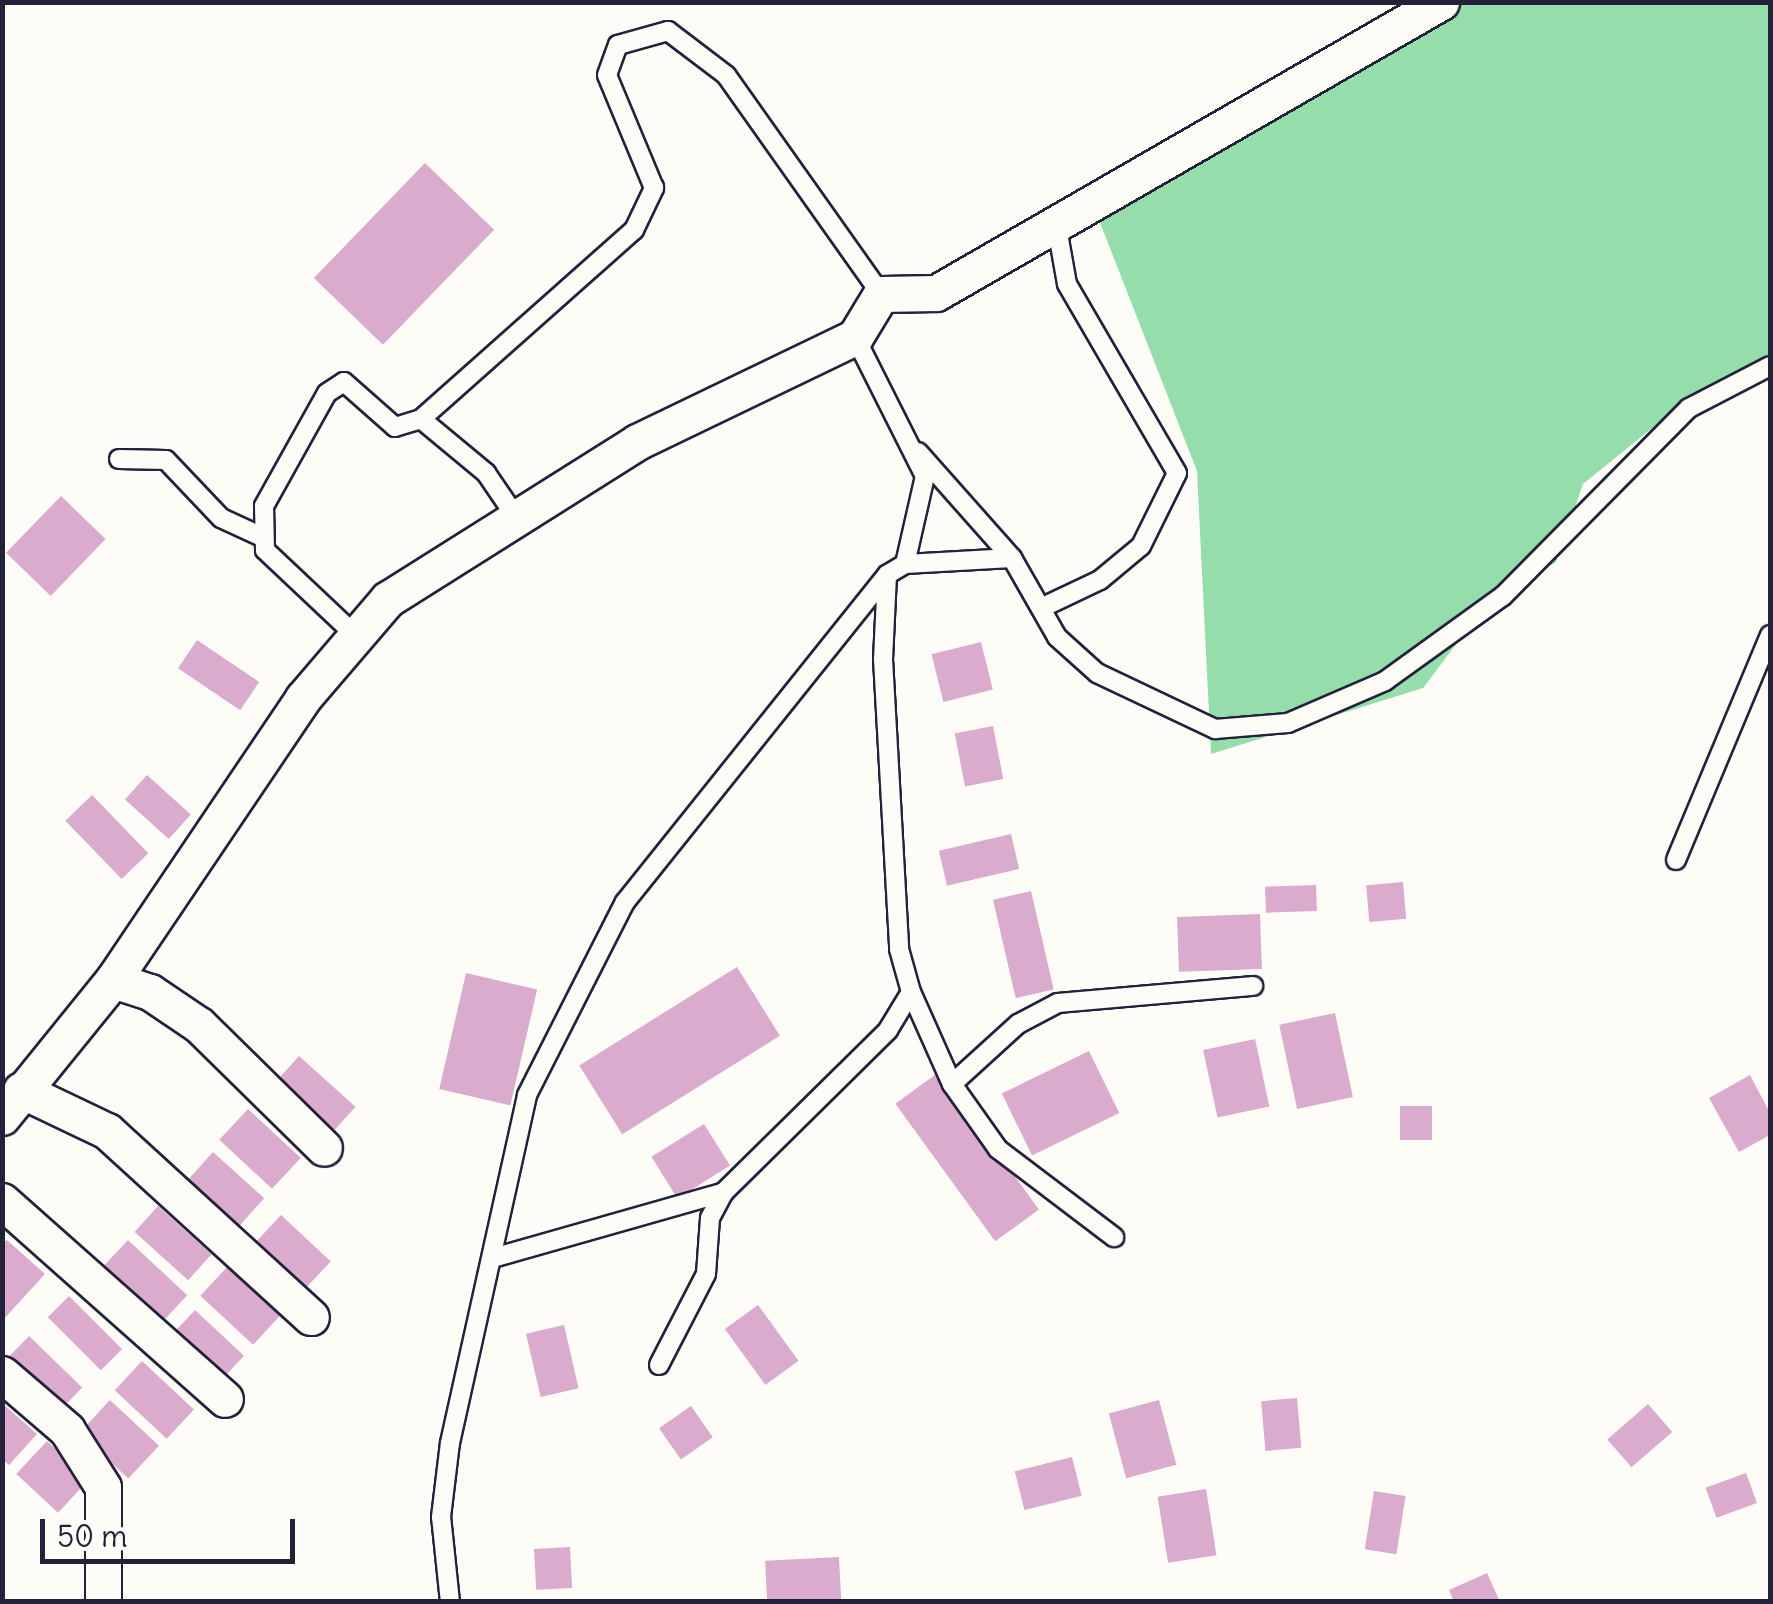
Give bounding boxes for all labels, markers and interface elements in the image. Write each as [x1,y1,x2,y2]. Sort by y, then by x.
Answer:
scale bar [45,1499,300,1561]
text: 50 m [57,1517,127,1555]

